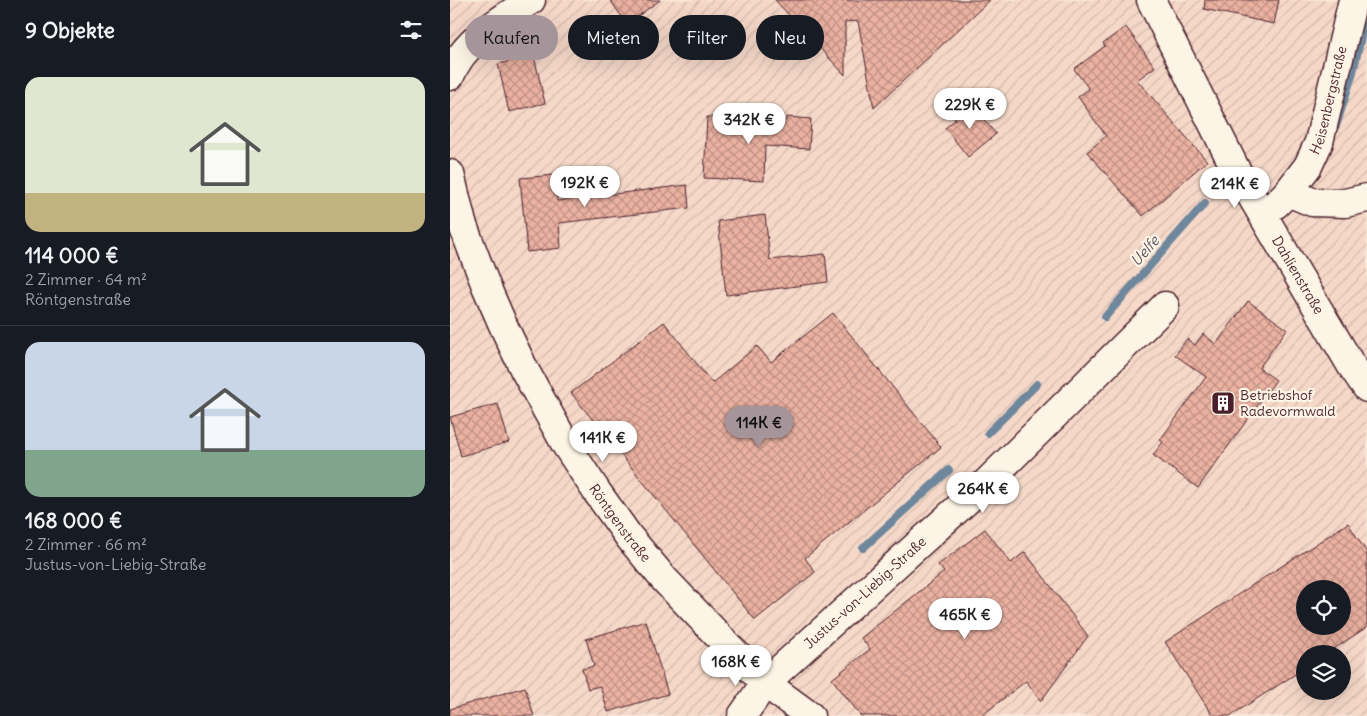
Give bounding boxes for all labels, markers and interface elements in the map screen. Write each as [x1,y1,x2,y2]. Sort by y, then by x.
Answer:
chip: Kaufen [465,15,558,60]
chip: Mieten [568,15,659,60]
chip: Filter [669,15,746,60]
chip: Neu [756,15,824,60]
icon: filters [397,16,425,44]
text: 9 Objekte [25,17,115,44]
street label: Heisenbergstraße [1305,44,1351,157]
pin: 229K € [929,88,1011,130]
text: 229K € [945,94,995,114]
pin: 342K € [708,102,790,145]
icon: home [180,109,270,199]
text: 342K € [723,109,775,129]
pin: 192K € [544,166,626,208]
pin: 214K € [1194,166,1276,209]
text: 192K € [561,172,609,192]
text: 214K € [1211,173,1259,193]
water label: Uelfe [1126,231,1164,270]
street label: Dahlienstraße [1268,233,1328,317]
text: 114 000 € [25,242,119,269]
text: 2 Zimmer · 64 m² [25,269,147,289]
text: Röntgenstraße [25,289,131,309]
icon: home [180,375,270,465]
place label: Betriebshof Radevormwald [1240,386,1335,420]
building icon: Betriebshof Radevormwald [1210,390,1236,416]
pin: 114K € [718,406,800,448]
text: 114K € [736,412,782,432]
pin: 141K € [562,420,644,463]
text: 141K € [580,427,626,447]
pin: 264K € [942,472,1024,514]
text: 264K € [957,478,1009,498]
street label: Röntgenstraße [585,481,655,566]
text: 168 000 € [25,507,123,534]
street label: Justus-von-Liebig-Straße [800,533,930,653]
text: 2 Zimmer · 66 m² [25,534,147,554]
text: Justus-von-Liebig-Straße [25,554,206,574]
map controls [1296,580,1351,700]
button: locate [1296,580,1351,635]
pin: 465K € [924,598,1006,640]
text: 465K € [939,604,991,624]
pin: 168K € [695,644,777,687]
button: layers [1296,645,1351,700]
text: 168K € [712,651,760,671]

